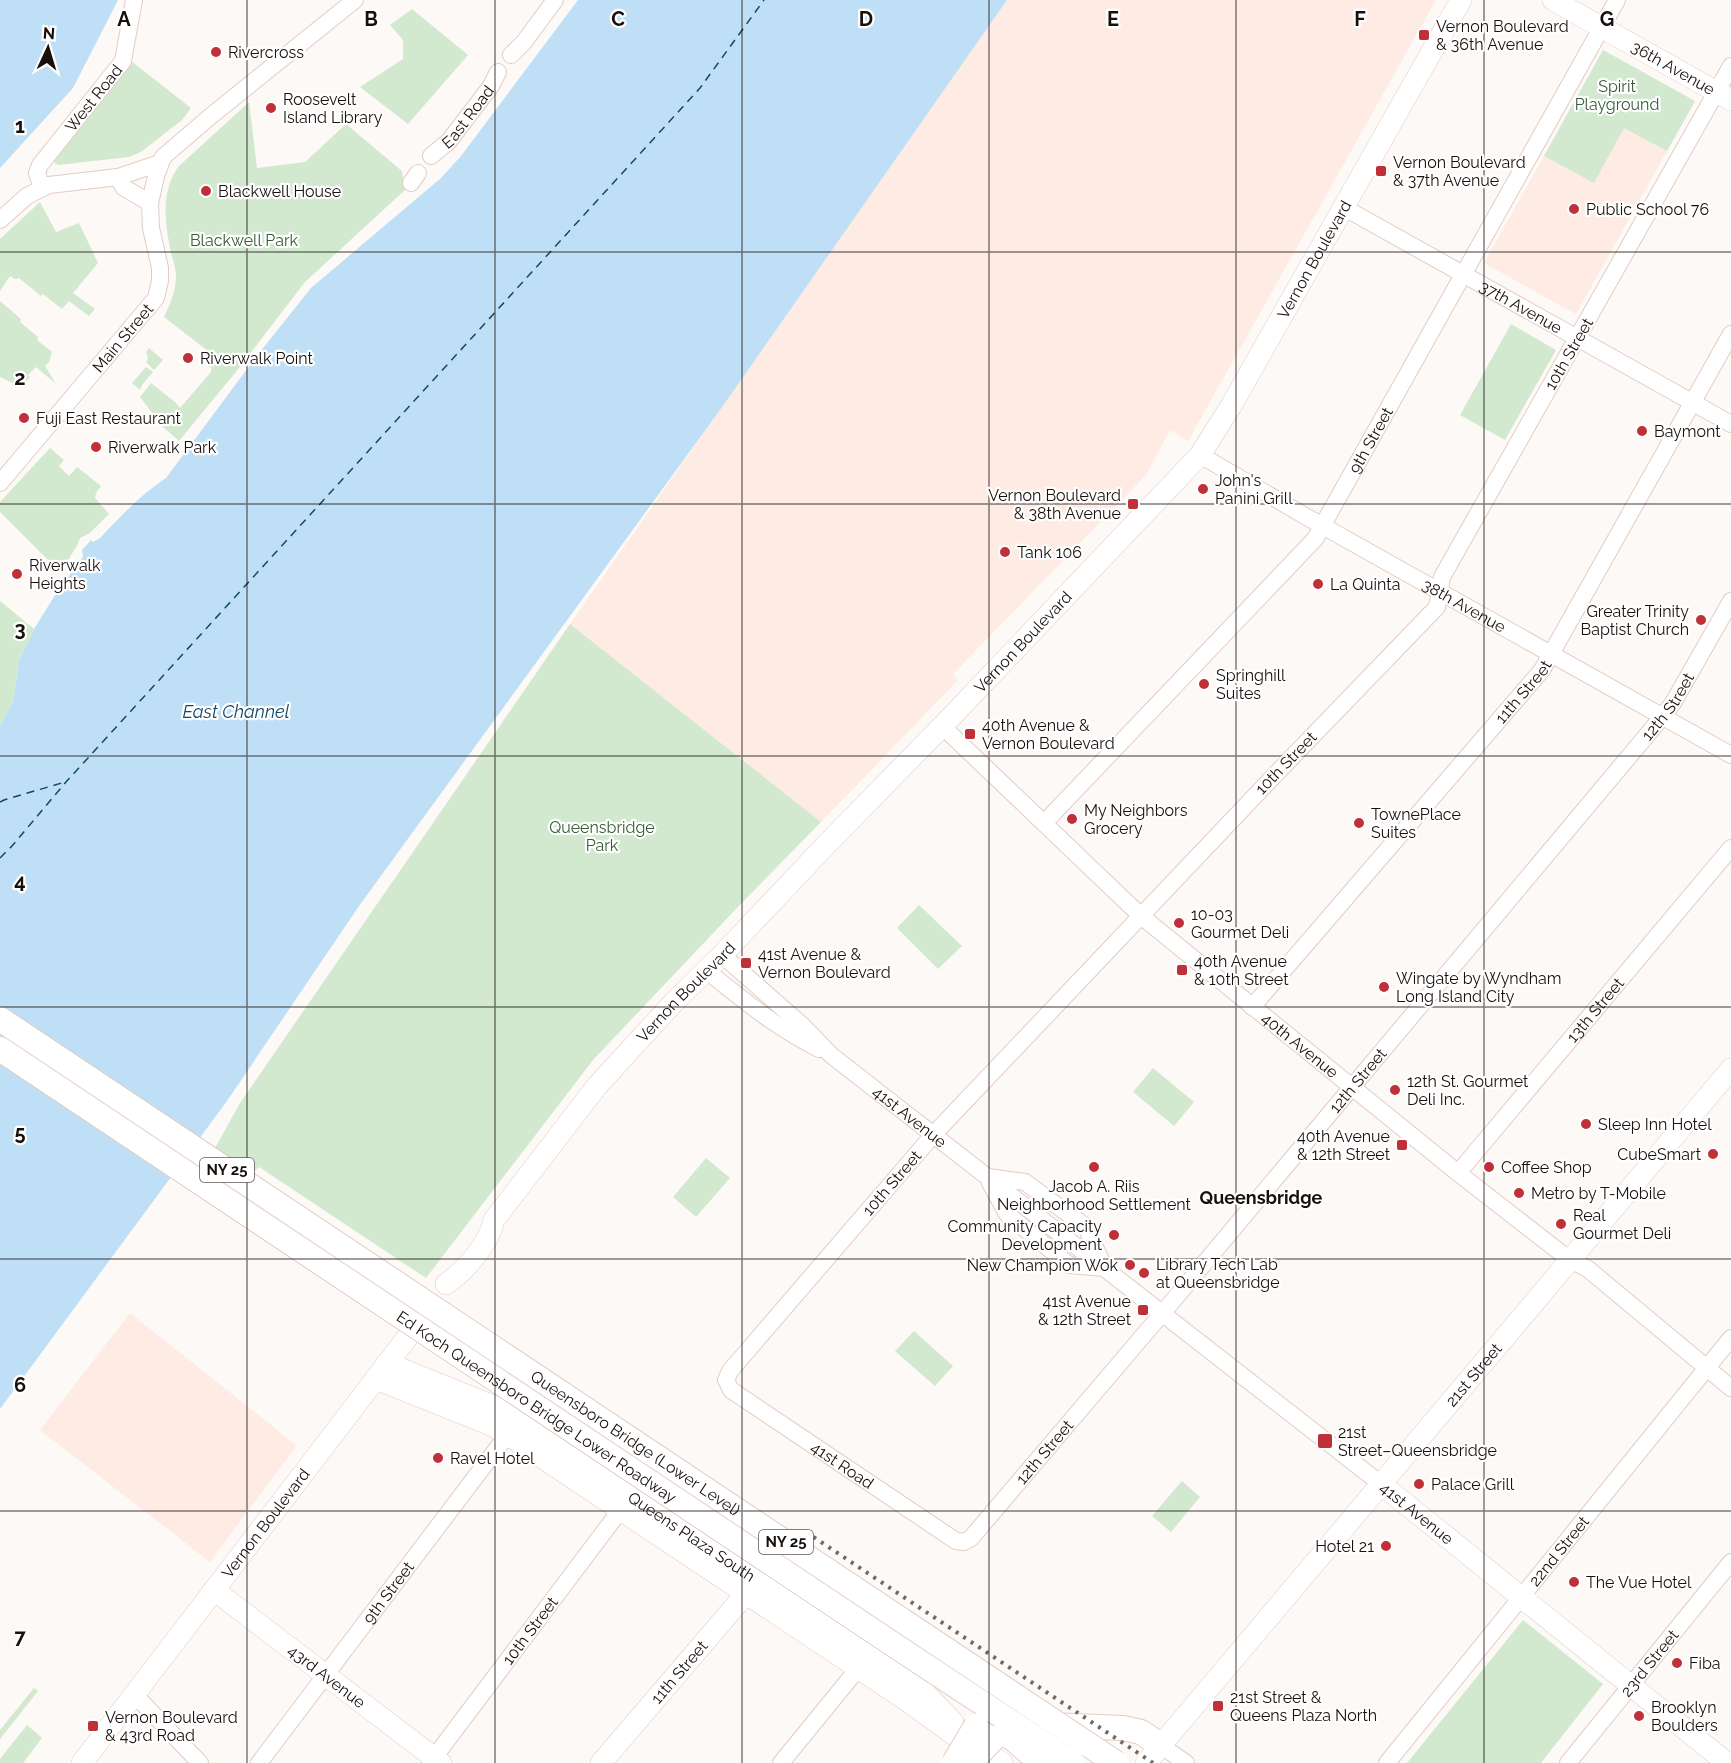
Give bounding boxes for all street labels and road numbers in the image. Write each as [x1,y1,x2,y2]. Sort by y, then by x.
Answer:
street label: 36th Avenue [1628,37,1718,99]
street label: West Road [61,61,126,136]
street label: East Road [438,81,498,152]
street label: Vernon Boulevard [1273,197,1355,322]
street label: 37th Avenue [1476,276,1566,337]
street label: Main Street [88,299,157,376]
street label: 10th Street [1541,314,1597,393]
street label: 9th Street [1344,403,1397,476]
street label: 38th Avenue [1419,574,1509,636]
street label: Vernon Boulevard [970,587,1075,696]
street label: 11th Street [1491,656,1555,727]
street label: 12th Street [1637,669,1698,744]
street label: 10th Street [1251,727,1321,798]
street label: Vernon Boulevard [633,938,739,1046]
street label: 13th Street [1562,973,1628,1046]
street label: 40th Avenue [1258,1008,1342,1082]
street label: 12th Street [1325,1044,1391,1116]
street label: 41st Avenue [869,1082,951,1151]
street label: 10th Street [859,1146,926,1219]
road number: NY 25 [200,1158,254,1182]
street label: Ed Koch Queensboro Bridge Lower Roadway [393,1307,680,1507]
street label: 21st Street [1441,1339,1506,1410]
street label: Queensboro Bridge (Lower Level) [527,1366,744,1519]
street label: 12th Street [1012,1415,1077,1488]
street label: 41st Road [808,1437,877,1493]
street label: Vernon Boulevard [218,1465,313,1582]
street label: 41st Avenue [1376,1478,1457,1548]
street label: Queens Plaza South [624,1487,759,1585]
street label: 22nd Street [1525,1512,1593,1590]
road number: NY 25 [759,1530,813,1554]
street label: 9th Street [359,1557,418,1627]
street label: 10th Street [498,1592,562,1668]
street label: 23rd Street [1616,1625,1682,1700]
street label: 11th Street [647,1636,712,1707]
street label: 43rd Avenue [284,1640,369,1712]

